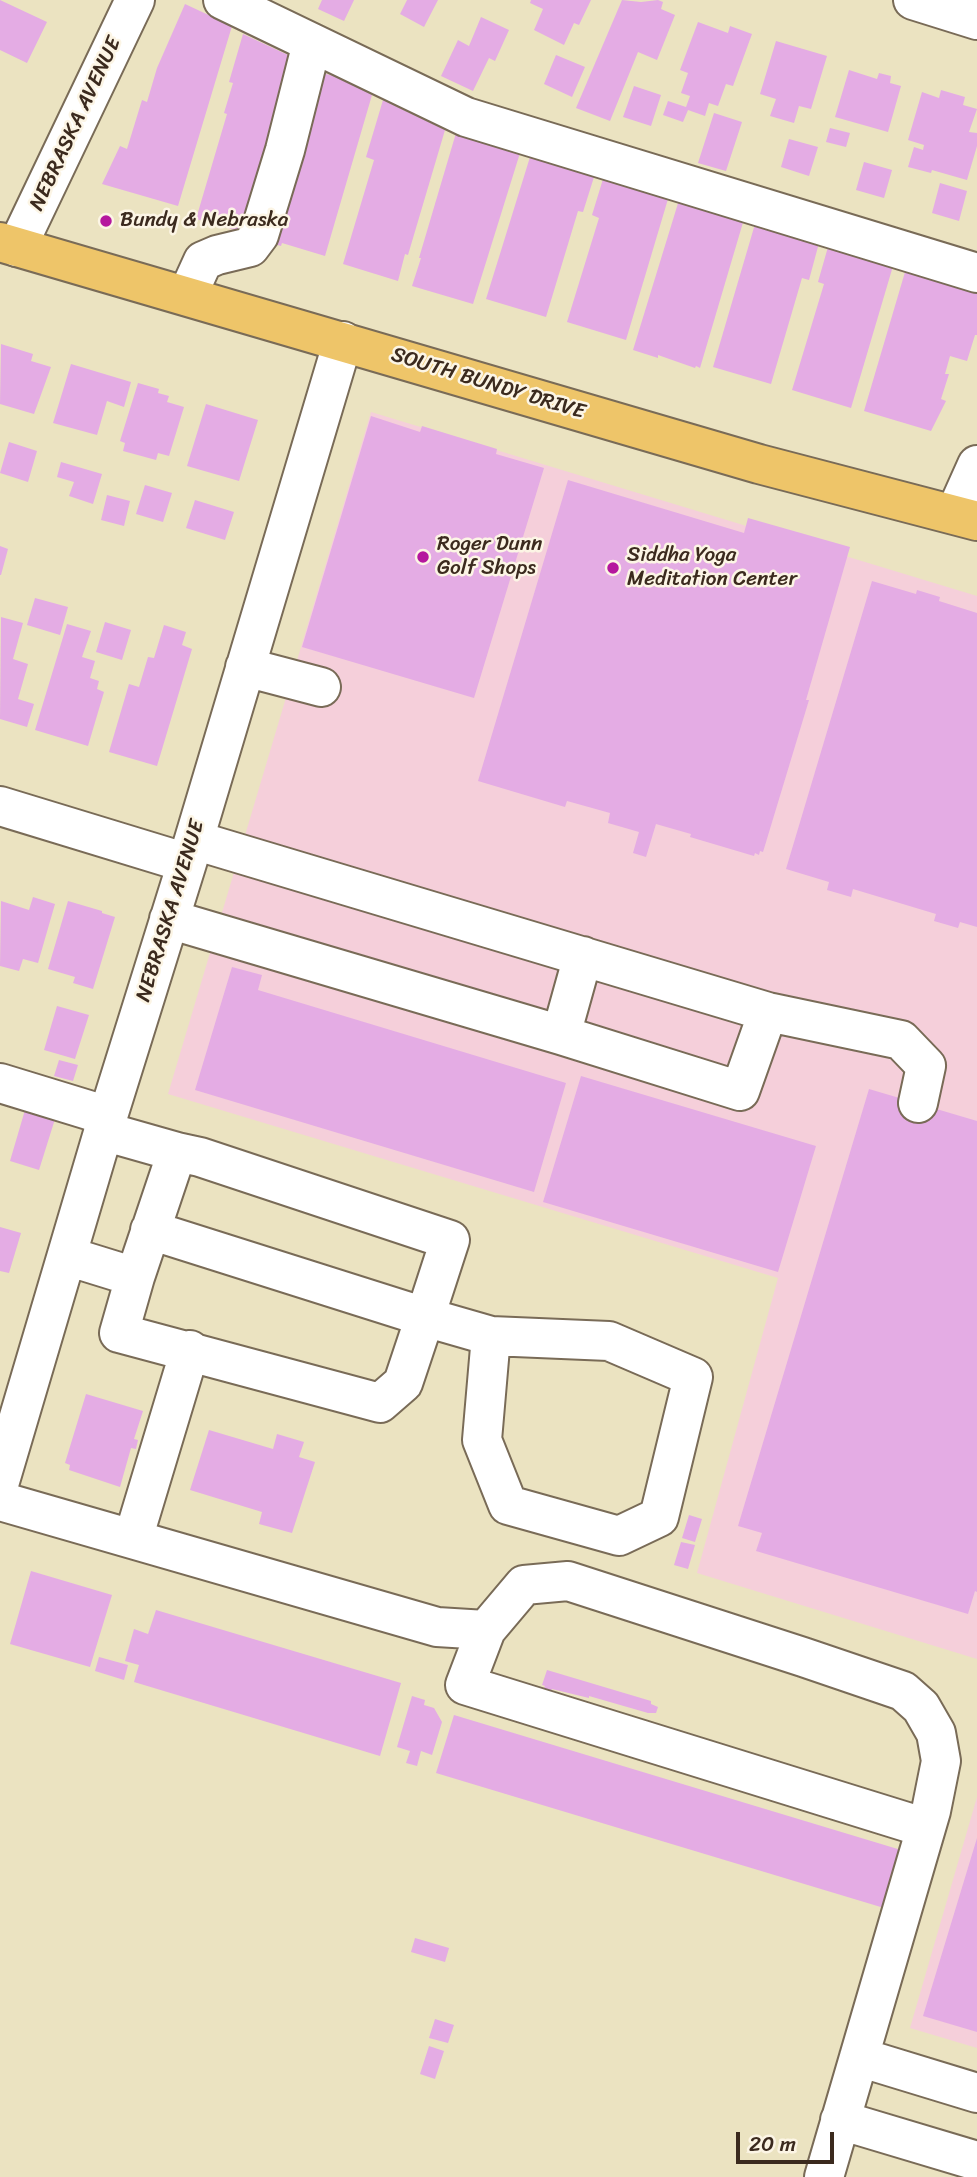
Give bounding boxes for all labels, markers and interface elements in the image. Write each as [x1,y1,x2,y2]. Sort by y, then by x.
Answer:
street label: NEBRASKA AVENUE [25,33,127,215]
place label: Bundy & Nebraska [120,208,288,234]
marker: Bundy & Nebraska [98,213,114,229]
street label: SOUTH BUNDY DRIVE [388,343,588,425]
place label: Roger Dunn Golf Shops [437,532,542,582]
place label: Siddha Yoga Meditation Center [627,543,797,593]
marker: Roger Dunn Golf Shops [415,549,431,565]
marker: Siddha Yoga Meditation Center [605,560,621,576]
street label: NEBRASKA AVENUE [131,817,211,1005]
scale bar [739,2118,837,2162]
text: 20 m [749,2125,796,2163]

